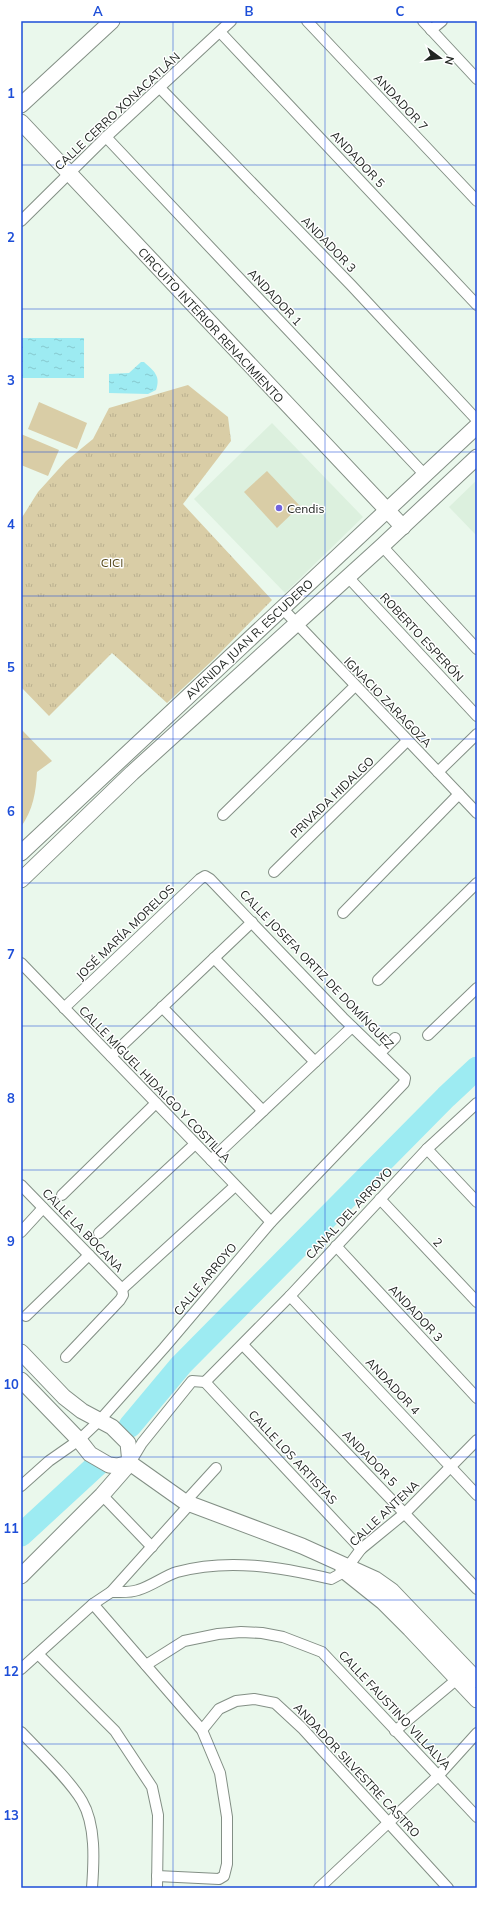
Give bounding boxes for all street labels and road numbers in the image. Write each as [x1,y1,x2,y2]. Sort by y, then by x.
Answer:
street label: CALLE CERRO XONACATLÁN [51,49,183,173]
street label: ANDADOR 7 [371,70,431,134]
street label: ANDADOR 5 [328,127,388,191]
street label: ANDADOR 3 [298,213,360,275]
street label: CIRCUITO INTERIOR RENACIMIENTO [135,244,287,406]
street label: ANDADOR 1 [245,265,305,329]
street label: AVENIDA JUAN R. ESCUDERO [182,576,316,702]
street label: ROBERTO ESPERÓN [377,590,467,684]
street label: IGNACIO ZARAGOZA [341,654,435,750]
street label: PRIVADA HIDALGO [287,753,377,841]
street label: JOSÉ MARÍA MORELOS [73,881,177,983]
street label: CALLE JOSEFA ORTIZ DE DOMÍNGUEZ [237,886,397,1052]
street label: CALLE MIGUEL HIDALGO Y COSTILLA [76,1003,234,1166]
street label: CANAL DEL ARROYO [303,1164,395,1262]
street label: CALLE LA BOCANA [39,1185,127,1275]
street label: 2 [430,1234,446,1250]
street label: CALLE ARROYO [170,1240,240,1318]
street label: ANDADOR 3 [386,1281,446,1345]
street label: ANDADOR 4 [363,1354,423,1418]
street label: CALLE LOS ARTISTAS [246,1407,340,1507]
street label: ANDADOR 5 [339,1427,401,1489]
street label: CALLE ANTENA [346,1477,422,1549]
street label: CALLE FAUSTINO VILLALVA [336,1647,454,1773]
street label: ANDADOR SILVESTRE CASTRO [291,1700,423,1840]

